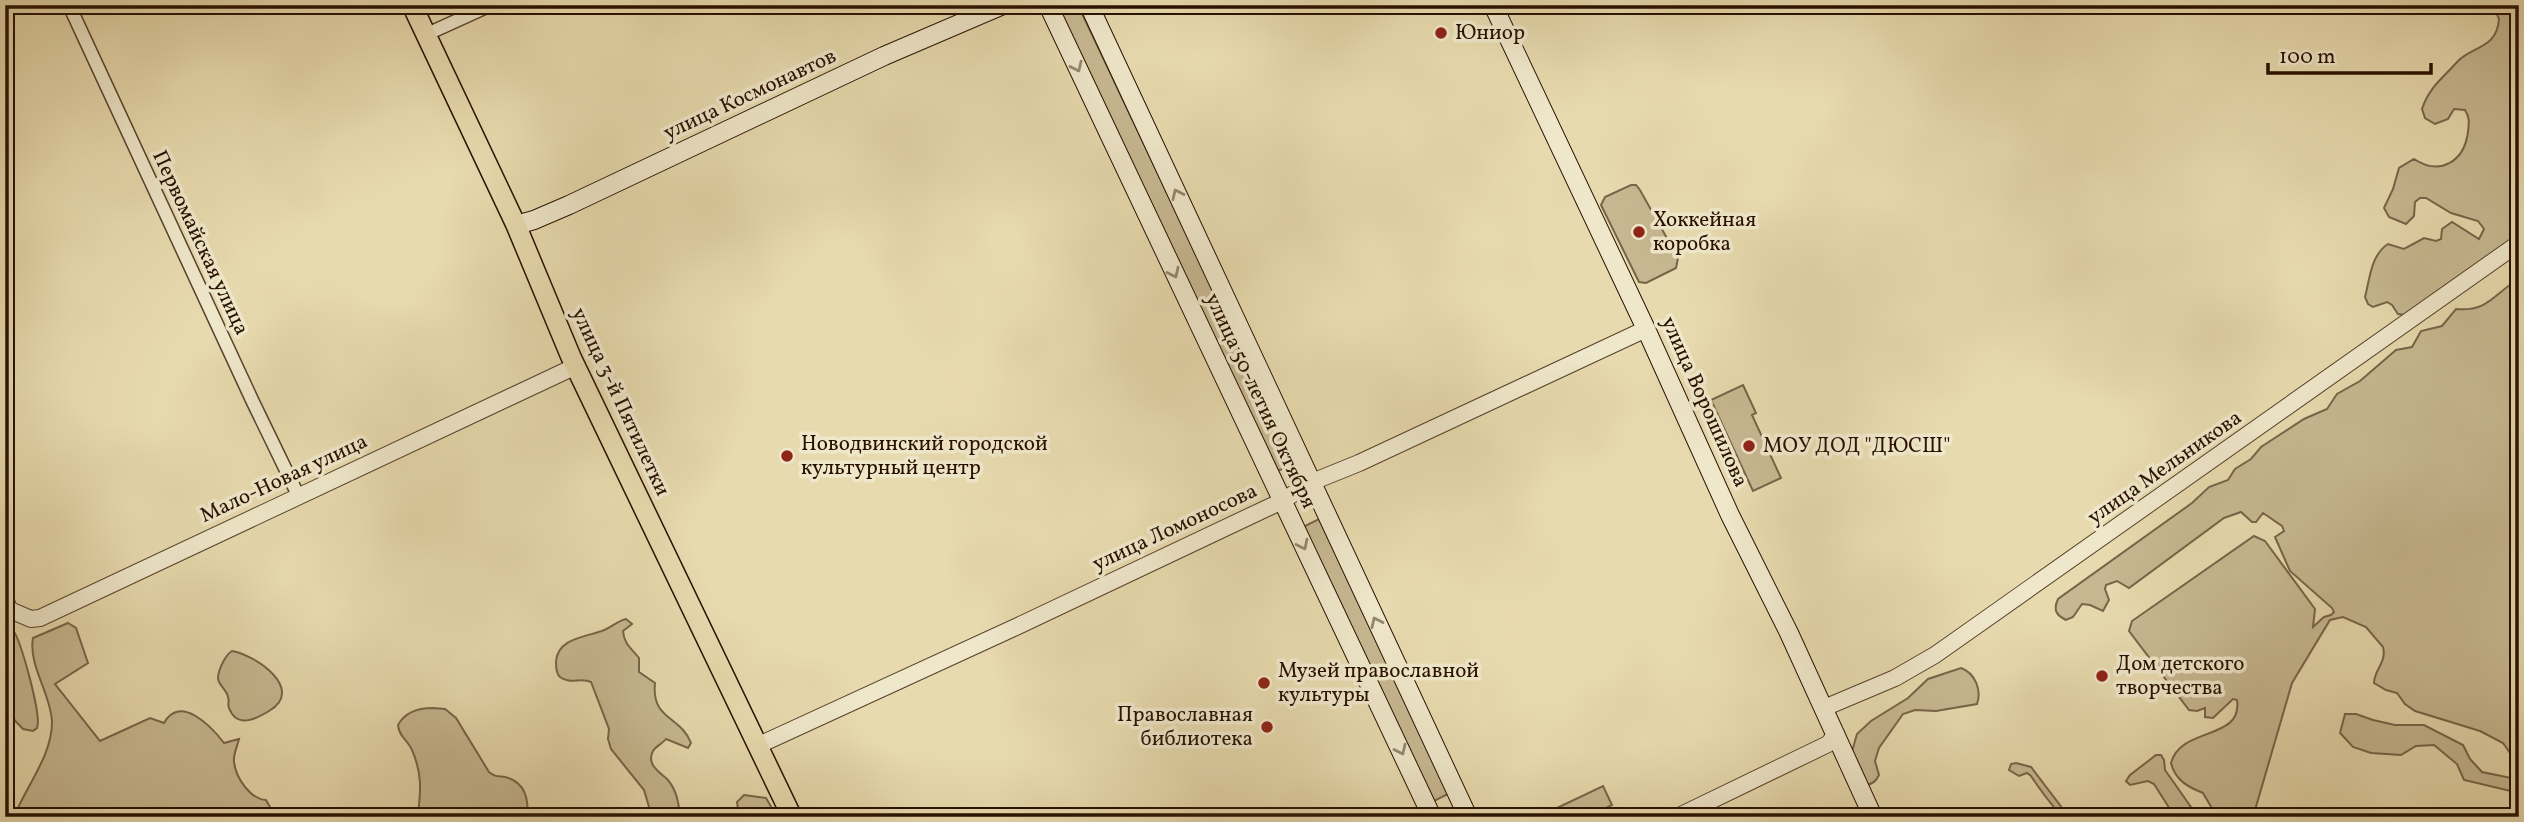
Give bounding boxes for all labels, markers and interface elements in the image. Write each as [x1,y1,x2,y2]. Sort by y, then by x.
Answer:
place label: Юниор [1455,19,1525,48]
marker: Юниор [1433,25,1449,41]
scale bar [2268,32,2431,76]
street label: улица Космонавтов [659,42,841,148]
text: 100 m [2279,43,2336,72]
one-way arrow [1068,60,1082,72]
street label: Первомайская улица [144,146,256,340]
one-way arrow [1171,189,1185,201]
place label: Хоккейная коробка [1653,206,1756,259]
marker: Хоккейная коробка [1631,224,1647,240]
one-way arrow [1166,266,1180,278]
street label: улица 50-летия Октября [1197,289,1323,513]
street label: улица 3-й Пятилетки [564,303,676,501]
street label: улица Ворошилова [1653,312,1755,492]
street label: улица Мельникова [2082,404,2248,532]
street label: Мало-Новая улица [195,427,373,531]
place label: Новодвинский городской культурный центр [801,430,1048,483]
place label: МОУ ДОД "ДЮСШ" [1763,432,1950,461]
marker: МОУ ДОД "ДЮСШ" [1741,438,1757,454]
marker: Новодвинский городской культурный центр [779,448,795,464]
street label: улица Ломоносова [1088,477,1262,579]
one-way arrow [1295,538,1309,550]
one-way arrow [1370,617,1384,629]
place label: Дом детского творчества [2116,650,2245,703]
place label: Музей православной культуры [1278,657,1479,710]
marker: Дом детского творчества [2094,668,2110,684]
marker: Музей православной культуры [1256,675,1272,691]
place label: Православная библиотека [1117,701,1253,754]
marker: Православная библиотека [1259,719,1275,735]
one-way arrow [1392,743,1406,755]

